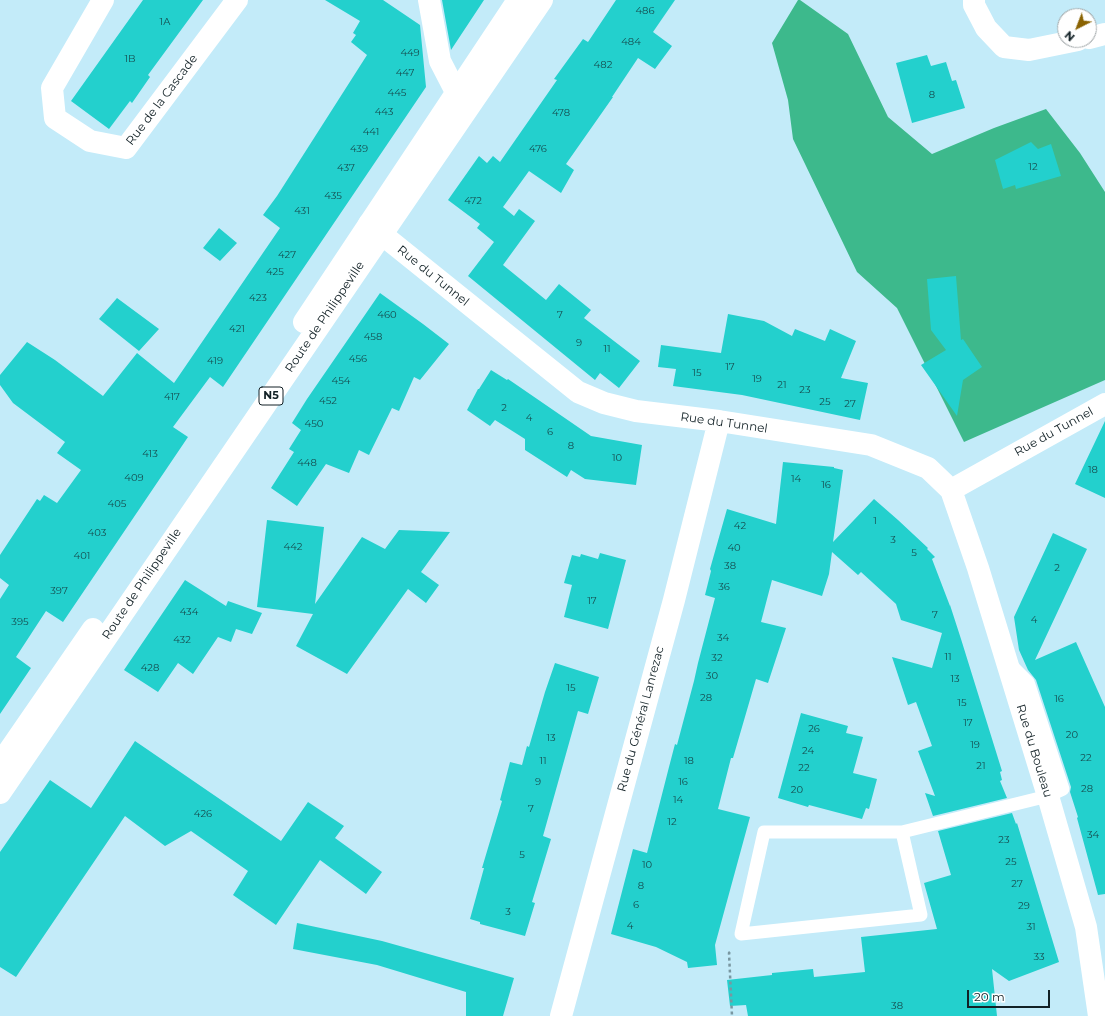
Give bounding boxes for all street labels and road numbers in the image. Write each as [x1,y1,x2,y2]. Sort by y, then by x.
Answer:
street label: Rue de la Cascade [123,52,201,148]
street label: Rue du Tunnel [394,243,472,309]
street label: Route de Philippeville [282,259,368,375]
road number: N5 [259,387,283,405]
street label: Rue du Tunnel [1012,404,1096,460]
street label: Rue du Tunnel [679,410,769,436]
street label: Route de Philippeville [99,526,185,642]
street label: Rue du Général Lanrezac [615,645,667,793]
street label: Rue du Bouleau [1013,703,1055,799]

